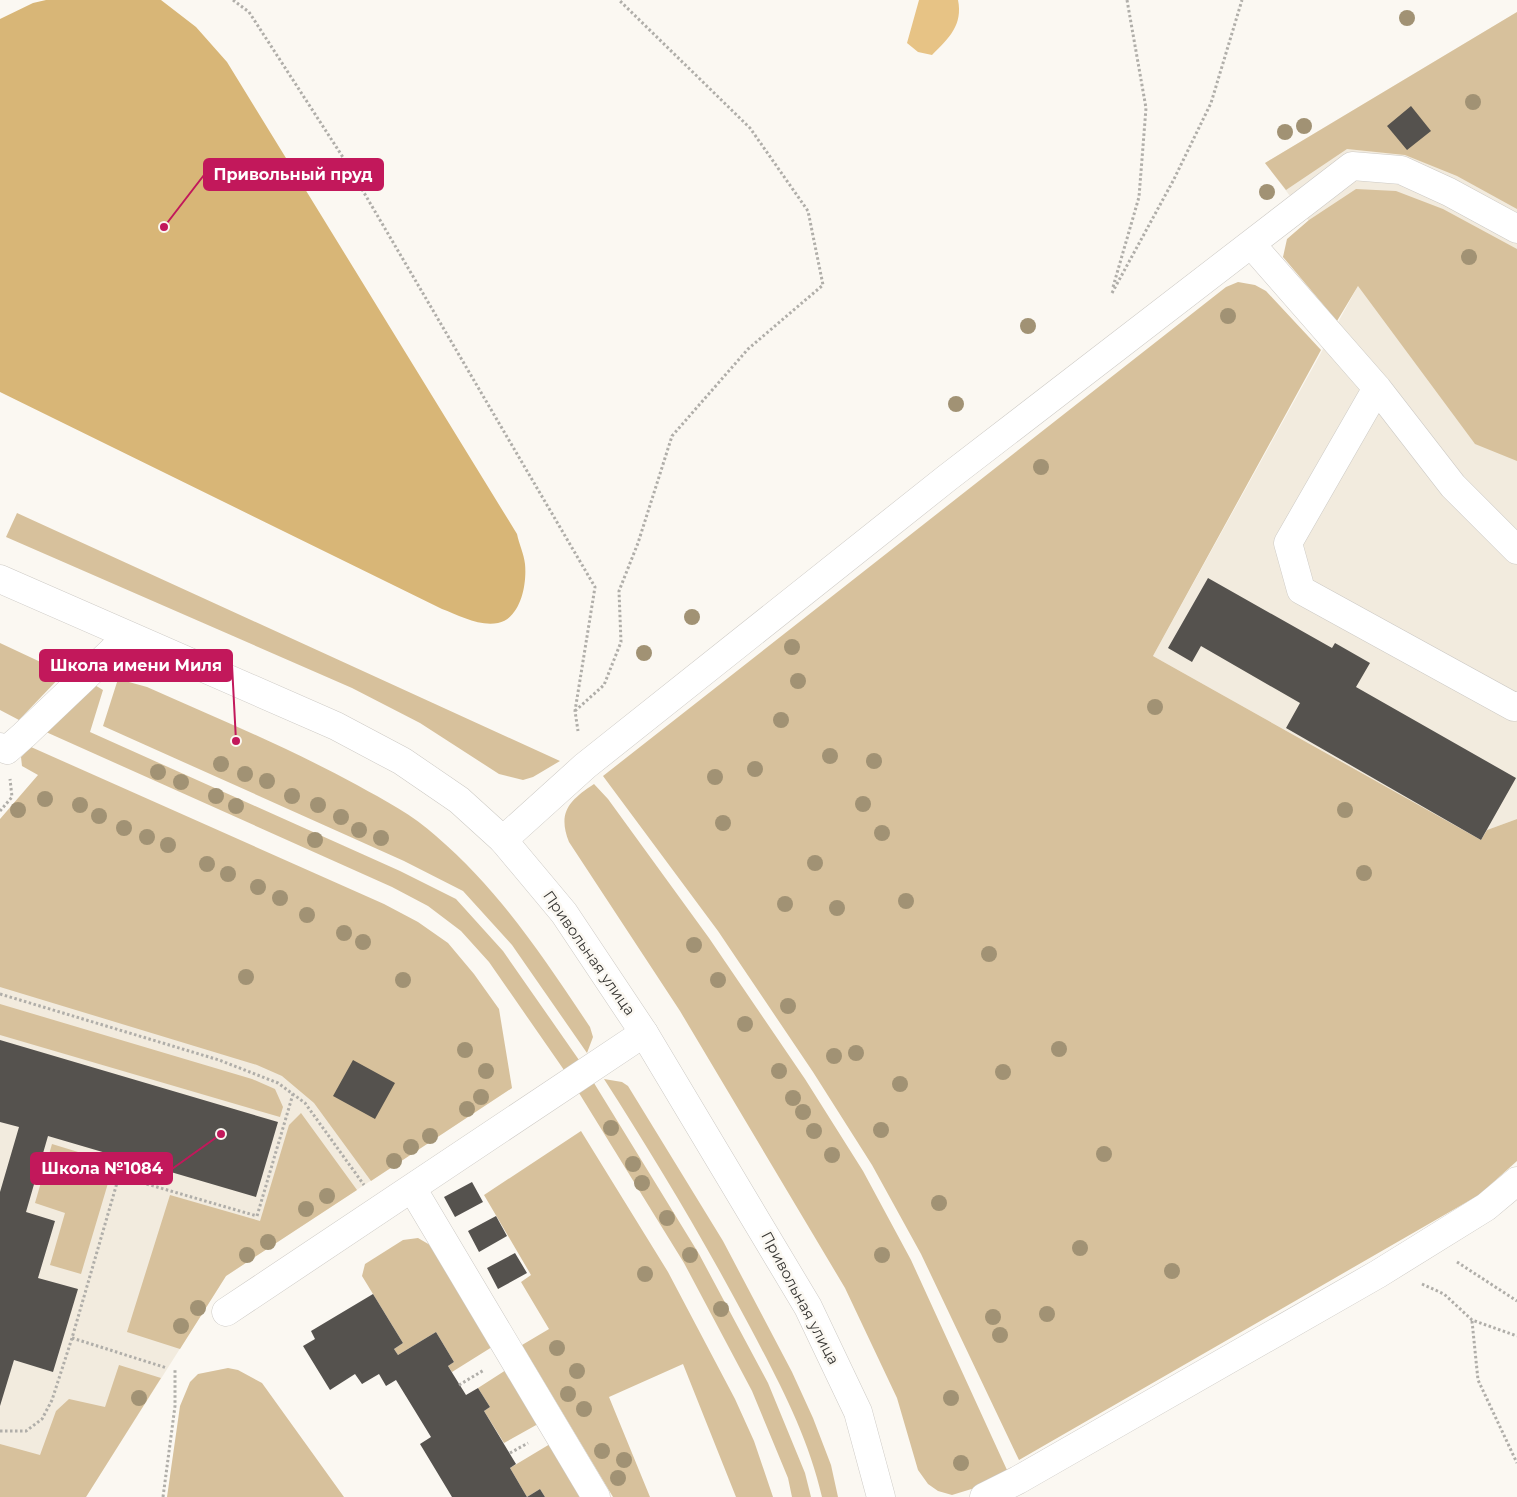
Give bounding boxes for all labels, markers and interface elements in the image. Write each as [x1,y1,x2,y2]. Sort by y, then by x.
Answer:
callout: Привольный пруд [204,159,383,190]
text: Привольный пруд [213,165,373,184]
callout: Школа имени Миля [40,650,232,681]
text: Школа имени Миля [50,656,222,675]
street label: Привольная улица [539,887,640,1019]
callout: Школа №1084 [31,1153,172,1184]
text: Школа №1084 [41,1159,163,1178]
street label: Привольная улица [757,1228,844,1368]

